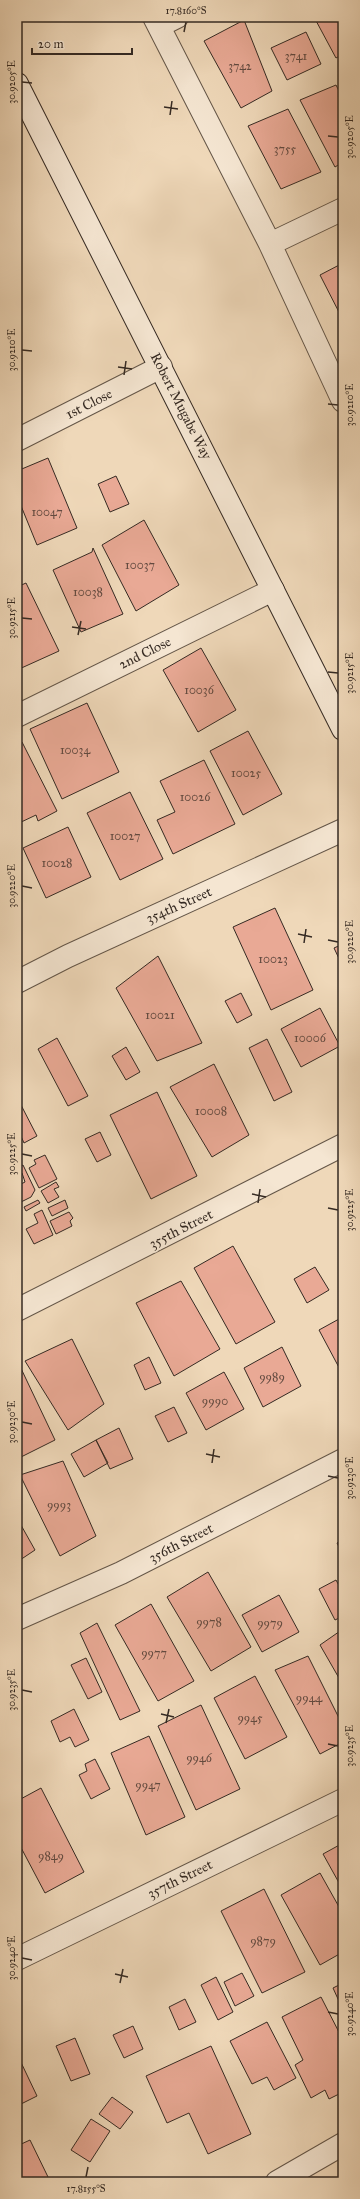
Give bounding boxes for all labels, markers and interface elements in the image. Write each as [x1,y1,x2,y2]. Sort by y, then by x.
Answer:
text: 17.8160°S [166,5,207,17]
scale bar [32,30,132,56]
text: 20 m [38,37,64,51]
house number: 3741 [285,49,307,63]
house number: 3742 [228,59,252,73]
text: 30.9205°E [6,60,18,104]
text: 30.9205°E [344,115,356,159]
house number: 3755 [274,142,297,156]
text: 30.9210°E [6,329,18,371]
street label: Robert Mugabe Way [147,350,215,463]
text: 30.9210°E [344,384,356,426]
street label: 1st Close [63,385,115,423]
house number: 10047 [31,505,63,519]
house number: 10037 [125,558,155,572]
house number: 10038 [73,585,103,599]
text: 30.9215°E [6,597,18,639]
street label: 2nd Close [116,633,174,673]
text: 30.9215°E [344,652,356,694]
house number: 10036 [184,683,215,697]
house number: 10034 [60,743,90,757]
house number: 10025 [231,766,261,780]
house number: 10026 [180,790,211,804]
house number: 10027 [110,829,140,843]
house number: 10028 [42,856,72,870]
text: 30.9220°E [6,864,18,908]
street label: 354th Street [144,883,214,927]
text: 30.9220°E [344,920,356,964]
house number: 10023 [258,952,288,966]
house number: 10021 [145,1008,175,1022]
house number: 10006 [294,1031,327,1045]
house number: 10008 [195,1104,227,1118]
text: 30.9225°E [6,1133,18,1175]
text: 30.9225°E [344,1189,356,1231]
street label: 355th Street [146,1206,216,1252]
house number: 9989 [259,1370,285,1384]
house number: 9990 [202,1394,228,1408]
text: 30.9230°E [6,1401,18,1443]
text: 30.9230°E [344,1457,356,1499]
house number: 9993 [47,1498,71,1512]
street label: 356th Street [146,1520,216,1566]
house number: 9978 [196,1615,222,1629]
house number: 9979 [257,1616,283,1630]
house number: 9977 [141,1646,167,1660]
text: 30.9235°E [6,1669,18,1711]
house number: 9944 [296,1691,322,1705]
house number: 9945 [237,1711,263,1725]
text: 30.9235°E [344,1725,356,1767]
house number: 9946 [186,1751,213,1765]
house number: 9947 [135,1778,161,1792]
house number: 9849 [38,1849,64,1863]
street label: 357th Street [145,1856,215,1902]
house number: 9879 [250,1934,276,1948]
text: 30.9240°E [6,1936,18,1980]
text: 30.9240°E [344,1992,356,2036]
text: 17.8155°S [66,2183,106,2195]

